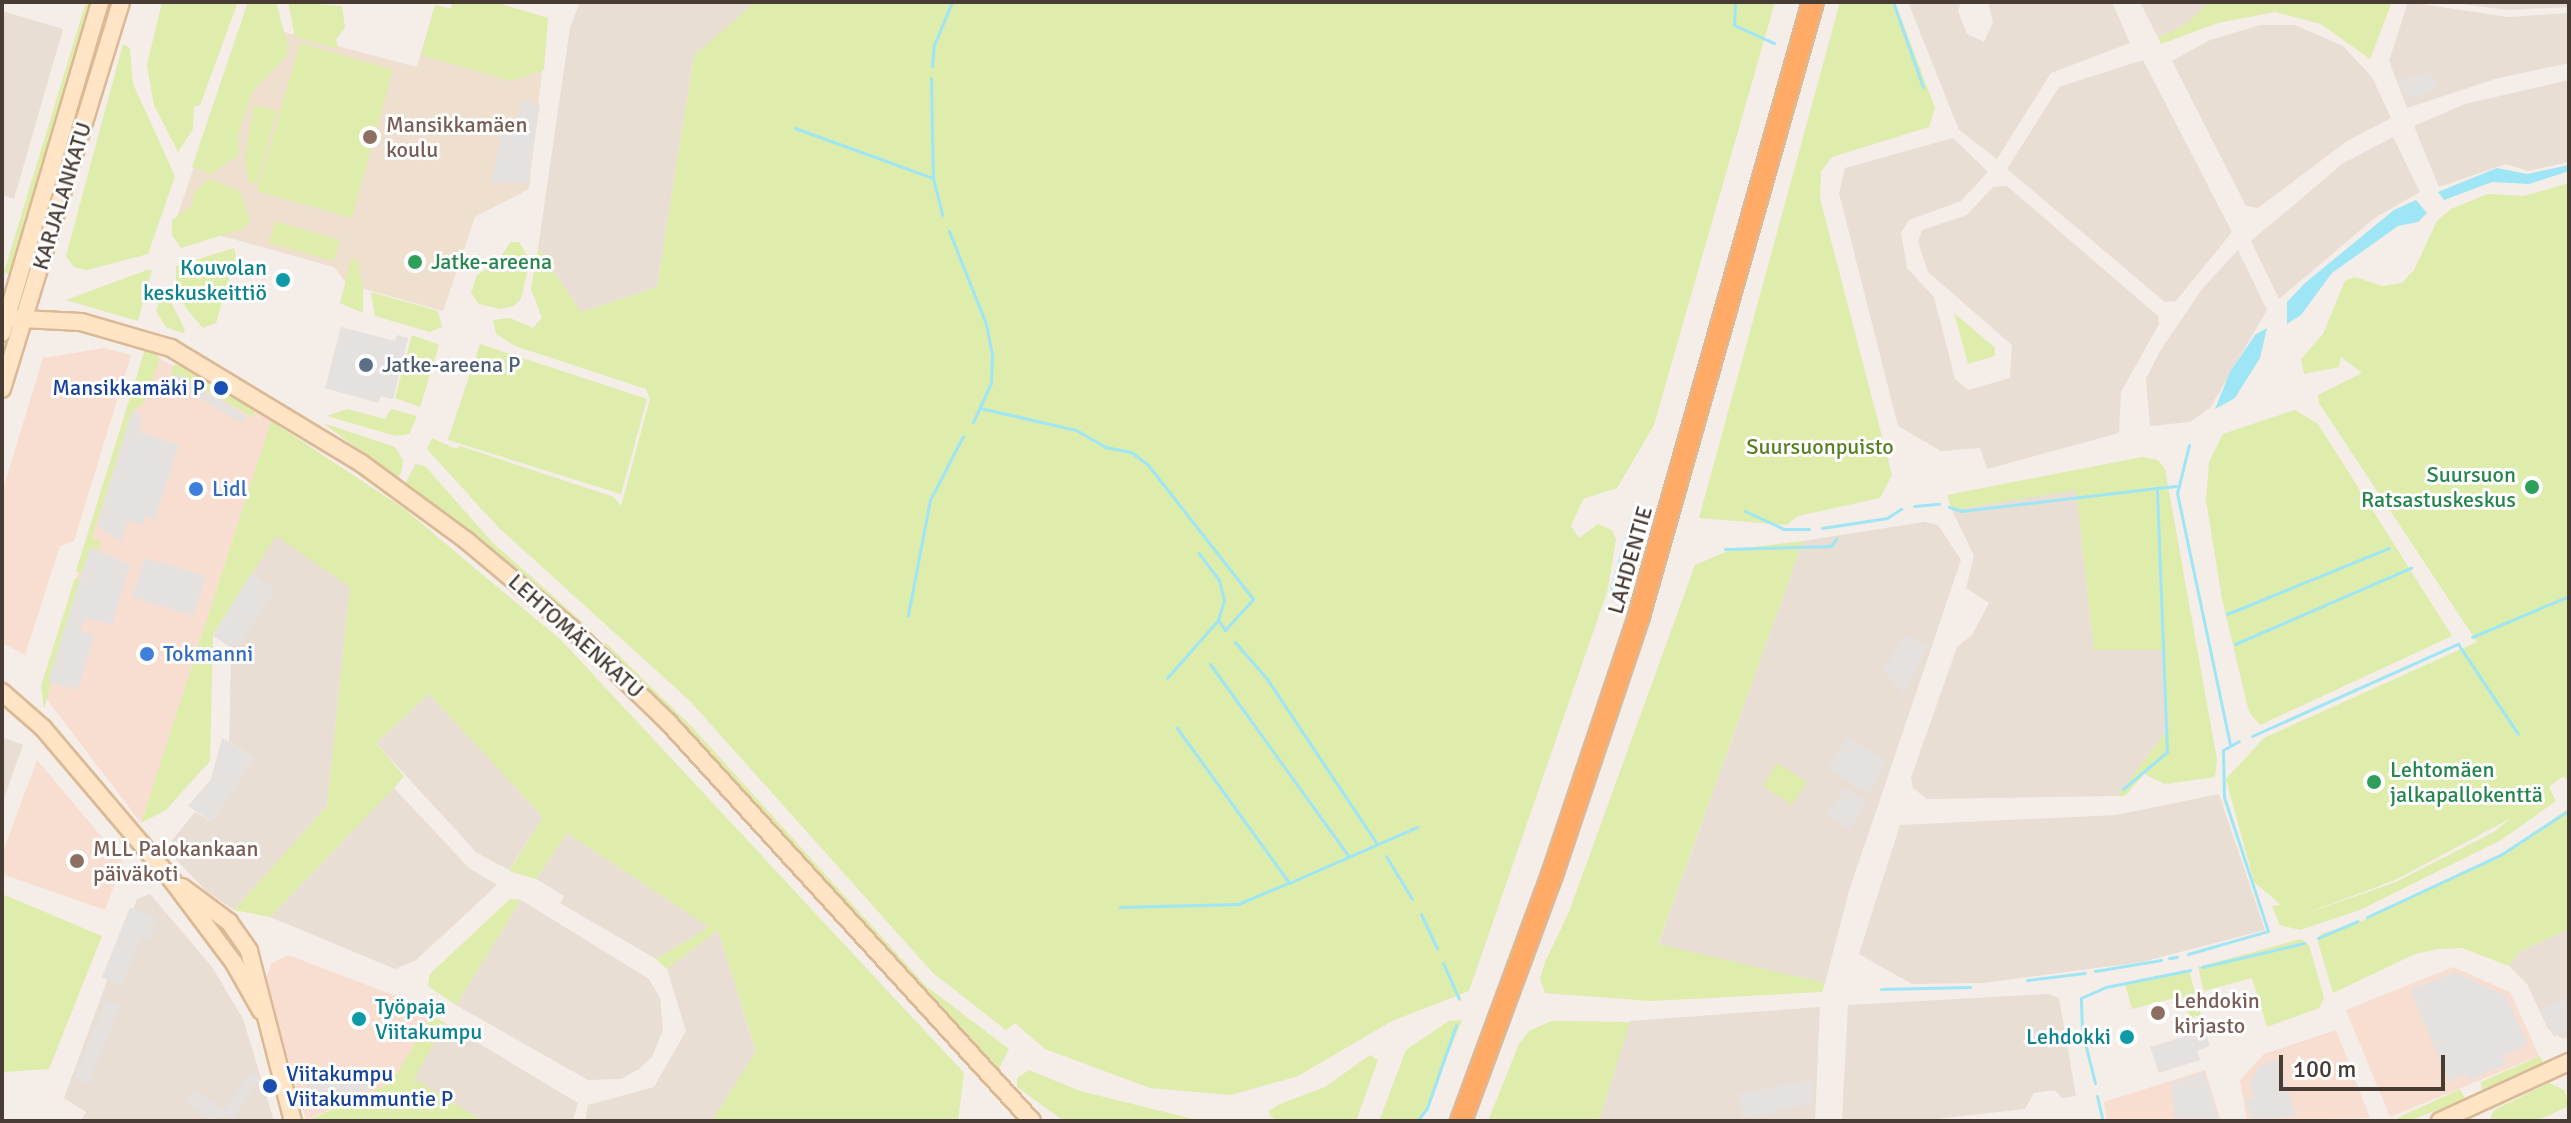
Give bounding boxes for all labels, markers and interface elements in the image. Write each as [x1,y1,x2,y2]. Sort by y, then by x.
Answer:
place label: Mansikkamäen koulu [386,111,527,162]
street label: KARJALANKATU [27,119,97,273]
marker: Mansikkamäen koulu [361,128,379,146]
place label: Jatke-areena [431,249,552,275]
marker: Jatke-areena [406,253,424,271]
place label: Kouvolan keskuskeittiö [143,254,267,306]
marker: Kouvolan keskuskeittiö [274,271,292,289]
place label: Jatke-areena P [382,352,521,378]
marker: Jatke-areena P [357,356,375,374]
place label: Mansikkamäki P [52,375,205,401]
marker: Mansikkamäki P [212,379,230,397]
park label: Suursuonpuisto [1746,434,1894,460]
place label: Suursuon Ratsastuskeskus [2361,461,2516,512]
place label: Lidl [212,476,247,502]
marker: Suursuon Ratsastuskeskus [2523,478,2541,496]
marker: Lidl [187,480,205,498]
street label: LAHDENTIE [1602,503,1658,617]
street label: LEHTOMÄENKATU [503,568,649,704]
place label: Tokmanni [163,641,253,667]
marker: Tokmanni [138,645,156,663]
place label: Lehtomäen jalkapallokenttä [2390,756,2543,808]
marker: Lehtomäen jalkapallokenttä [2365,773,2383,791]
place label: MLL Palokankaan päiväkoti [93,835,258,886]
marker: MLL Palokankaan päiväkoti [68,852,86,870]
place label: Lehdokin kirjasto [2174,987,2260,1038]
place label: Työpaja Viitakumpu [375,993,482,1044]
marker: Lehdokin kirjasto [2149,1004,2167,1022]
marker: Työpaja Viitakumpu [350,1010,368,1028]
place label: Lehdokki [2026,1024,2111,1050]
marker: Lehdokki [2118,1028,2136,1046]
scale bar [2283,1039,2449,1089]
text: 100 m [2293,1054,2356,1084]
place label: Viitakumpu Viitakummuntie P [286,1060,453,1112]
marker: Viitakumpu Viitakummuntie P [261,1077,279,1095]

